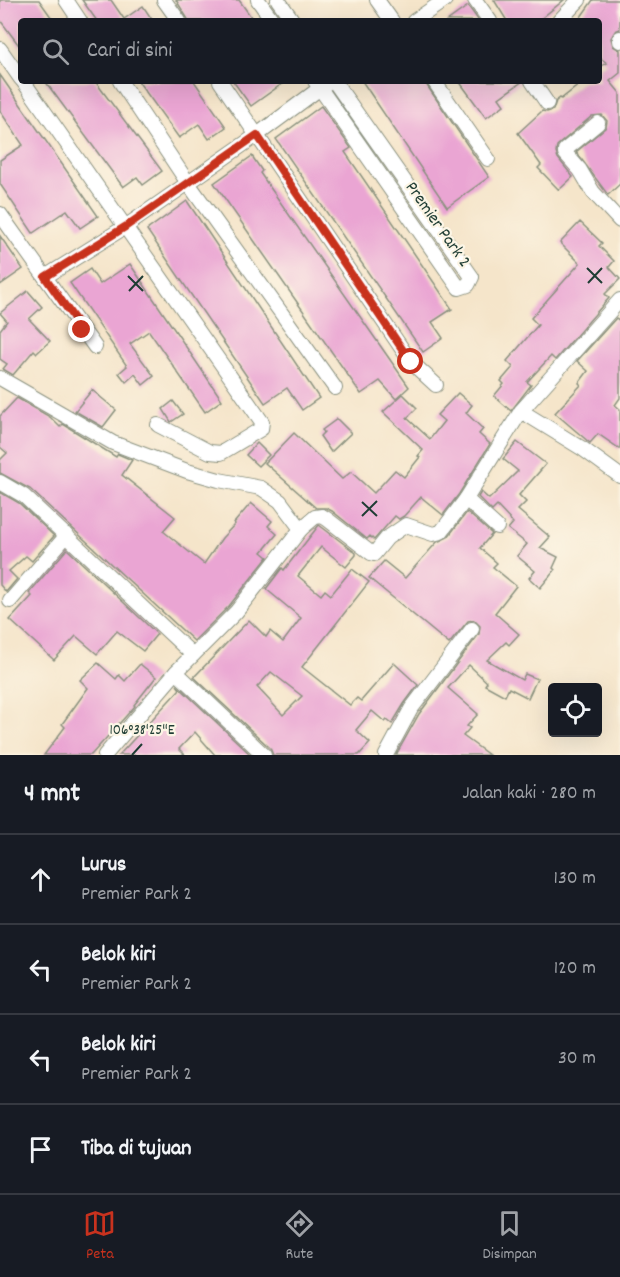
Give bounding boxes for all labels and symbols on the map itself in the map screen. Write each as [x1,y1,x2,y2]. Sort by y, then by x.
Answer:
street label: Premier Park 2 [398,177,476,273]
route end [68,316,94,342]
route start [397,348,423,374]
text: 106°38'25"E [110,720,175,742]

